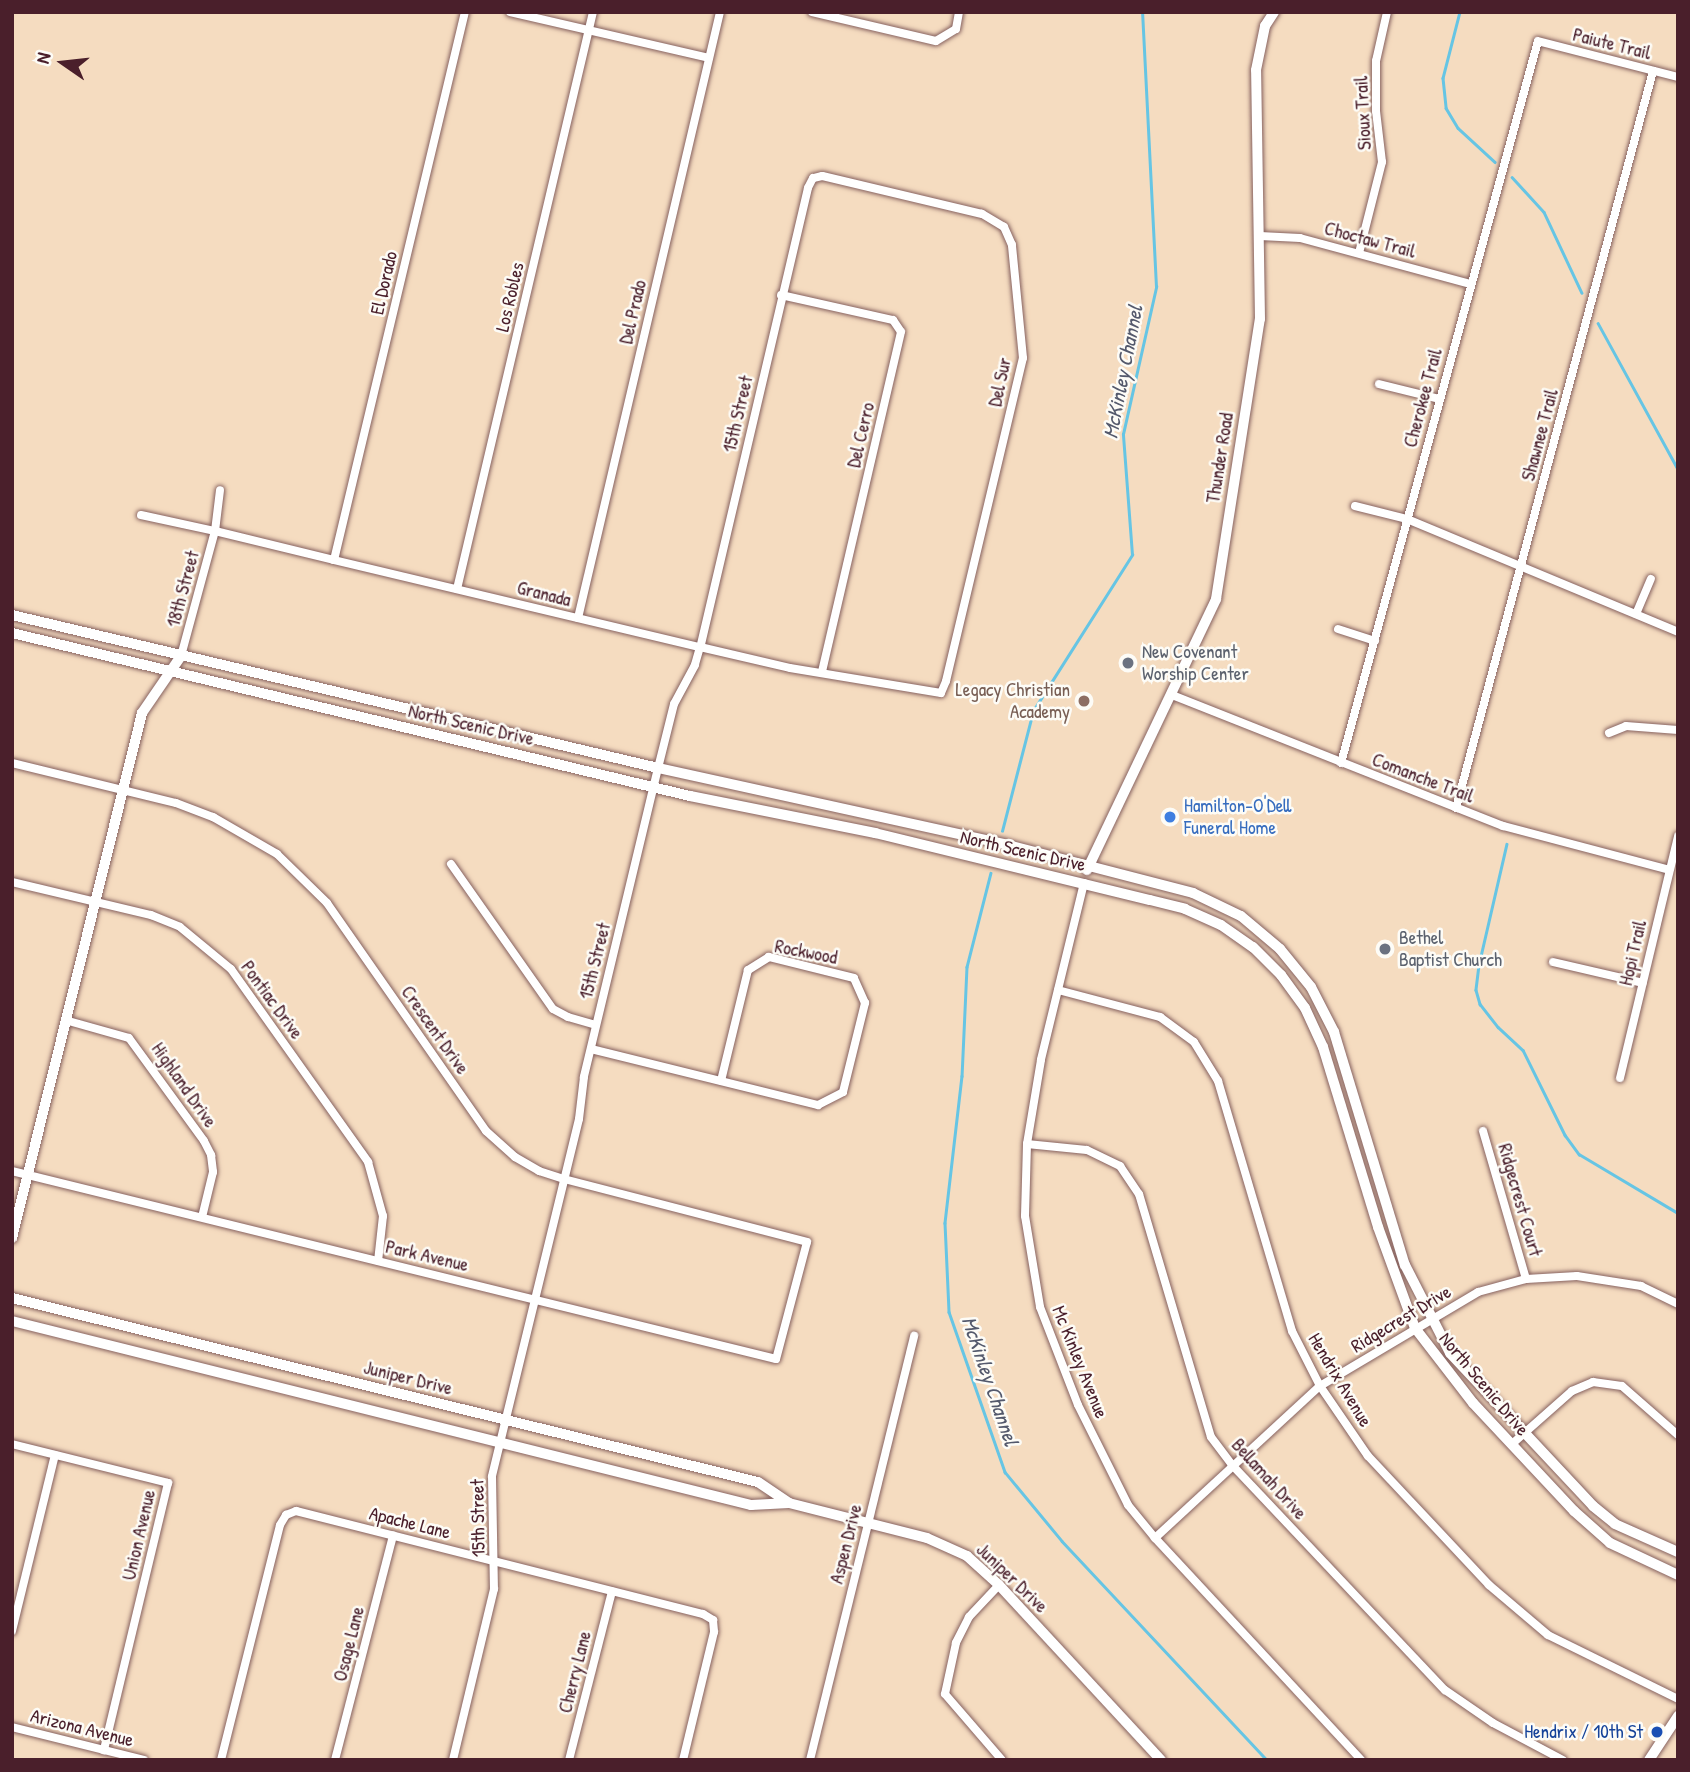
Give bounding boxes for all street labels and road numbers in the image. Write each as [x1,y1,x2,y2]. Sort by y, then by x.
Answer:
street label: Paiute Trail [1570,23,1654,65]
street label: Sioux Trail [1350,75,1376,151]
street label: Choctaw Trail [1322,217,1418,263]
street label: El Dorado [366,249,402,317]
street label: Los Robles [491,260,529,334]
street label: Del Prado [615,278,651,346]
street label: Cherokee Trail [1399,346,1447,450]
street label: Del Sur [984,355,1016,409]
street label: 15th Street [718,373,758,455]
street label: Shawnee Trail [1517,387,1563,483]
street label: Del Cerro [842,400,880,470]
street label: Thunder Road [1202,411,1238,505]
street label: 18th Street [162,548,204,630]
street label: Granada [515,576,573,612]
street label: North Scenic Drive [406,699,536,751]
street label: Comanche Trail [1369,748,1477,808]
street label: North Scenic Drive [958,825,1088,877]
street label: Hopi Trail [1614,918,1652,988]
street label: 15th Street [574,920,616,1002]
street label: Rockwood [773,935,839,969]
street label: Pontiac Drive [236,956,308,1044]
street label: Crescent Drive [396,981,474,1079]
street label: Highland Drive [146,1038,222,1132]
street label: Ridgecrest Court [1493,1141,1547,1259]
street label: Park Avenue [383,1235,471,1277]
street label: Ridgecrest Drive [1347,1280,1455,1358]
street label: Mc Kinley Avenue [1047,1303,1113,1421]
street label: North Scenic Drive [1434,1328,1534,1440]
street label: Hendrix Avenue [1303,1329,1377,1431]
street label: Juniper Drive [361,1356,455,1400]
street label: Bellamah Drive [1227,1434,1311,1524]
street label: 15th Street [466,1479,490,1557]
street label: Union Avenue [118,1488,160,1582]
street label: Apache Lane [367,1502,453,1544]
street label: Aspen Drive [825,1502,867,1586]
street label: Juniper Drive [971,1538,1053,1618]
street label: Osage Lane [329,1604,369,1684]
street label: Cherry Lane [554,1629,596,1715]
street label: Arizona Avenue [28,1704,136,1752]

